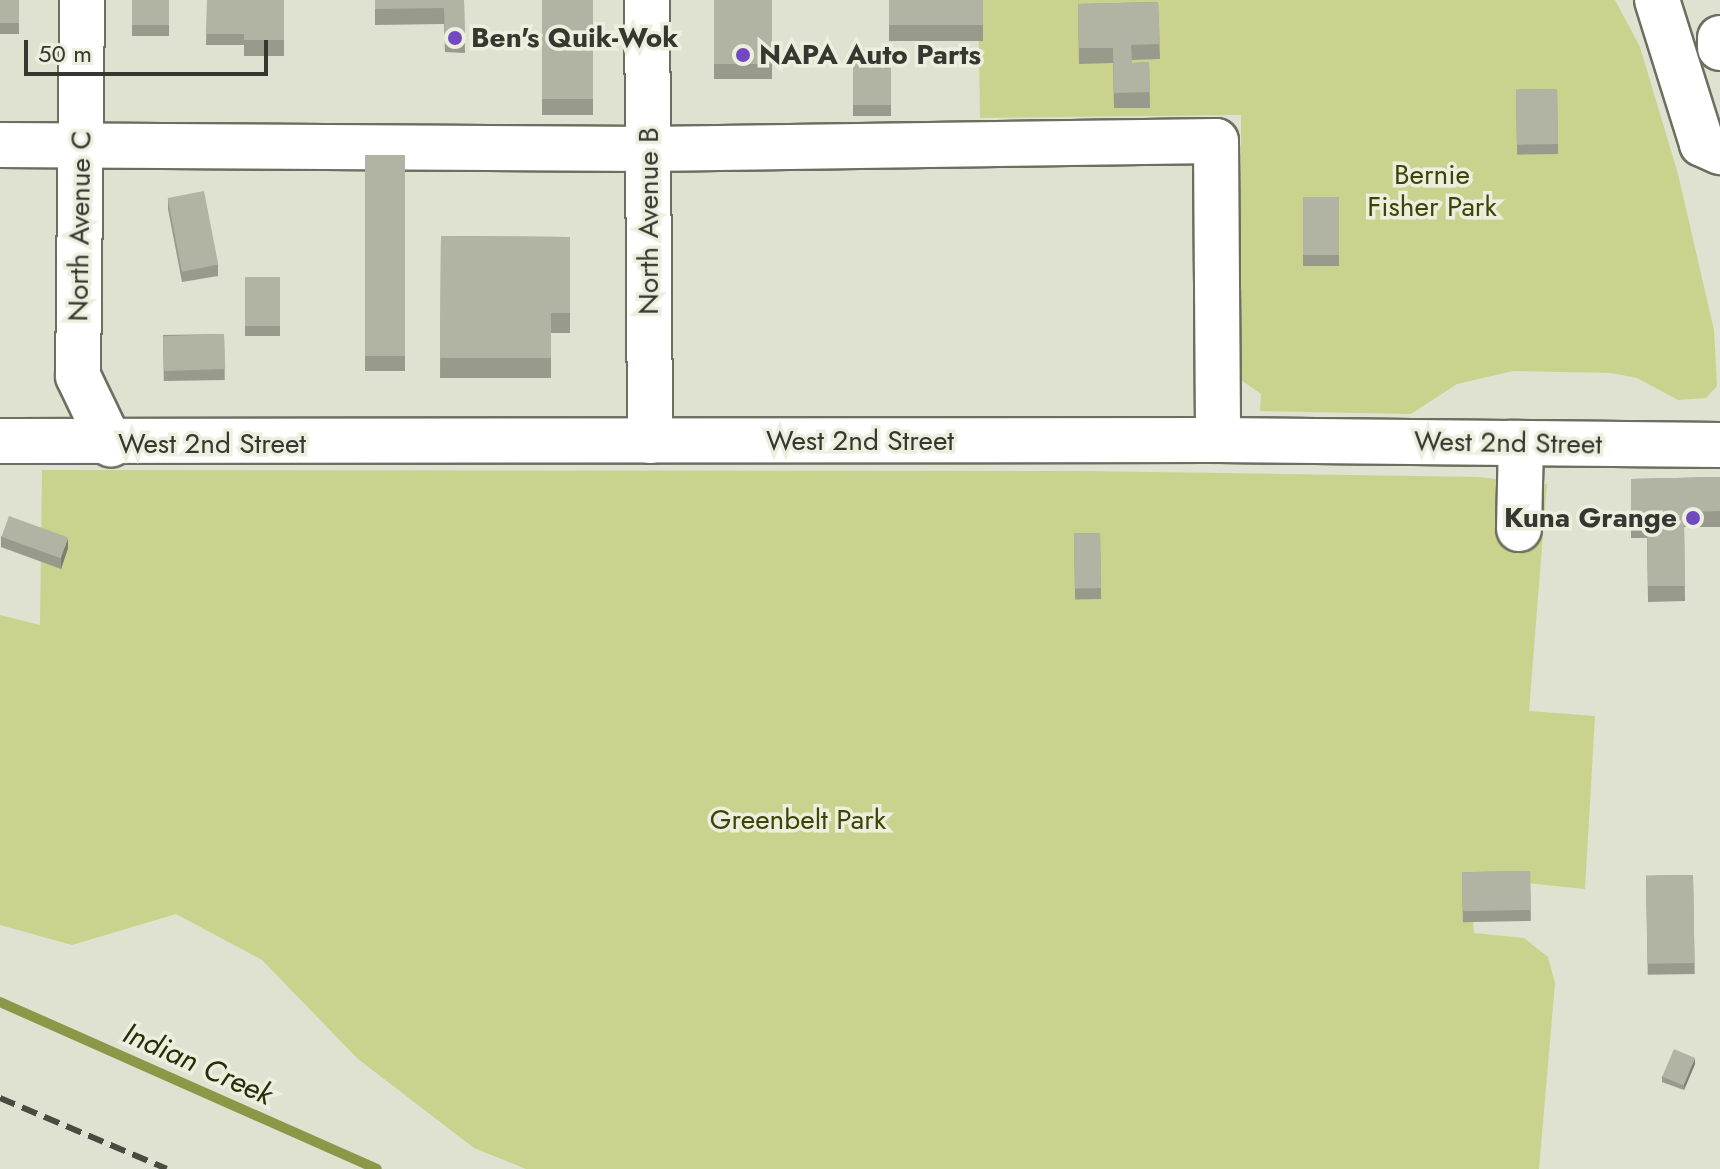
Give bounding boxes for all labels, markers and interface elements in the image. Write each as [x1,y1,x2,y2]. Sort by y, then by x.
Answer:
place label: Ben's Quik-Wok [471,21,678,55]
scale bar [28,24,272,74]
marker: Ben's Quik-Wok [446,29,464,47]
text: 50 m [38,36,92,71]
place label: NAPA Auto Parts [759,38,981,72]
marker: NAPA Auto Parts [734,46,752,64]
street label: North Avenue B [632,127,666,315]
street label: North Avenue C [62,130,98,322]
park label: Bernie Fisher Park [1367,158,1497,224]
street label: West 2nd Street [766,424,954,458]
street label: West 2nd Street [1414,425,1602,461]
street label: West 2nd Street [118,427,306,461]
place label: Kuna Grange [1504,501,1677,535]
marker: Kuna Grange [1684,509,1702,527]
park label: Greenbelt Park [710,803,886,837]
water label: Indian Creek [118,1015,278,1113]

